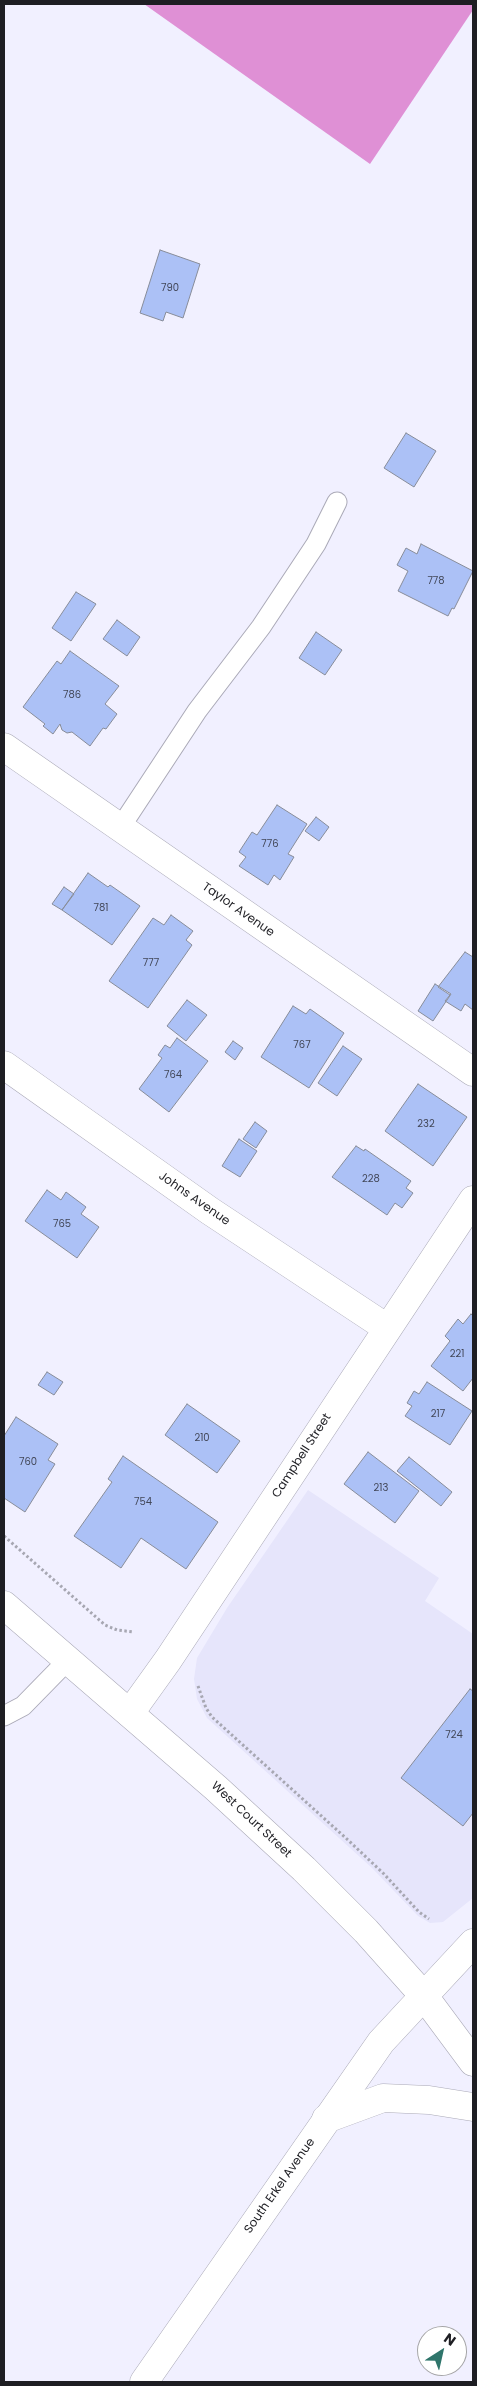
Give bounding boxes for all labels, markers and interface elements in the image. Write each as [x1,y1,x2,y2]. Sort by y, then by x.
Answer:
house number: 790 [161,282,179,294]
house number: 778 [427,575,445,587]
house number: 786 [63,689,81,701]
house number: 776 [261,838,279,850]
street label: Taylor Avenue [199,880,277,940]
house number: 781 [94,902,108,914]
house number: 777 [143,957,159,969]
house number: 767 [293,1039,311,1051]
house number: 764 [164,1069,182,1081]
house number: 232 [417,1118,435,1130]
street label: Johns Avenue [155,1169,233,1229]
house number: 228 [362,1173,380,1185]
house number: 765 [53,1218,71,1230]
house number: 221 [450,1348,464,1360]
house number: 217 [431,1408,445,1420]
street label: Campbell Street [269,1411,335,1501]
house number: 210 [194,1432,210,1444]
house number: 760 [19,1456,37,1468]
house number: 213 [374,1482,388,1494]
house number: 754 [134,1496,152,1508]
house number: 724 [445,1729,463,1741]
street label: West Court Street [208,1779,294,1861]
street label: South Erkel Avenue [242,2136,318,2236]
north arrow [417,2326,467,2376]
text: N [440,2328,460,2351]

